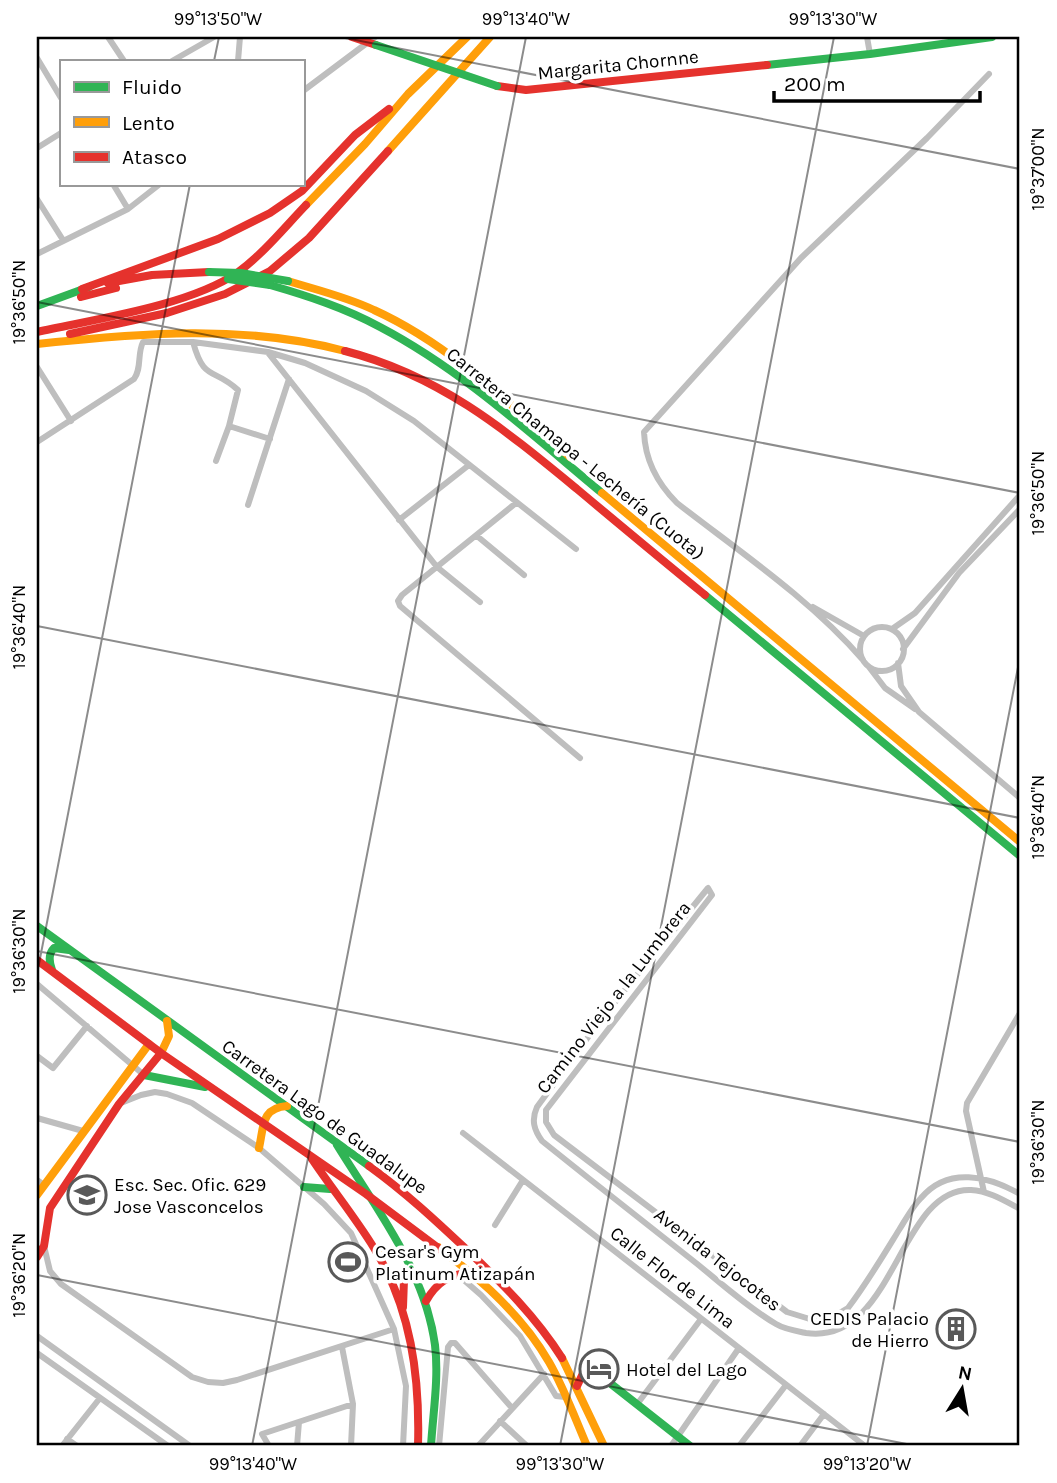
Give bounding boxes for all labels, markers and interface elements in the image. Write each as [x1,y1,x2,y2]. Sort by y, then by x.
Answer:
text: 99°13'50"W [174,8,262,30]
text: 99°13'40"W [482,8,570,30]
text: 99°13'30"W [789,8,877,30]
street label: Margarita Chornne [536,46,700,84]
legend [60,60,304,186]
scale bar [774,60,980,104]
text: 200 m [784,72,846,96]
text: Fluido [122,75,182,99]
text: Lento [122,111,175,135]
text: 19°37'00"N [1027,127,1049,211]
text: Atasco [122,145,187,169]
text: 19°36'50"N [8,260,30,344]
street label: Carretera Chamapa - Lechería (Cuota) [442,343,709,565]
text: 19°36'50"N [1027,451,1049,535]
text: 19°36'40"N [8,585,30,669]
text: 19°36'40"N [1027,775,1049,859]
street label: Camino Viejo a la Lumbrera [532,897,696,1098]
text: 19°36'30"N [8,909,30,994]
street label: Carretera Lago de Guadalupe [217,1035,431,1199]
text: 19°36'30"N [1027,1100,1049,1185]
school or university icon: Esc. Sec. Ofic. 629 Jose Vasconcelos [66,1174,108,1216]
place label: Esc. Sec. Ofic. 629 Jose Vasconcelos [114,1174,266,1218]
street label: Avenida Tejocotes [650,1204,785,1316]
street label: Calle Flor de Lima [606,1222,739,1333]
text: 19°36'20"N [8,1233,30,1317]
sports icon: Cesar's Gym Platinum Atizapán [327,1241,369,1283]
place label: Cesar's Gym Platinum Atizapán [375,1241,536,1285]
place label: CEDIS Palacio de Hierro [810,1308,929,1352]
building icon: CEDIS Palacio de Hierro [935,1308,977,1350]
hotel icon: Hotel del Lago [578,1348,620,1390]
north arrow [928,1354,998,1424]
place label: Hotel del Lago [626,1359,747,1381]
text: N [956,1361,974,1385]
text: 99°13'40"W [209,1453,297,1475]
text: 99°13'30"W [516,1453,604,1475]
text: 99°13'20"W [823,1453,911,1475]

